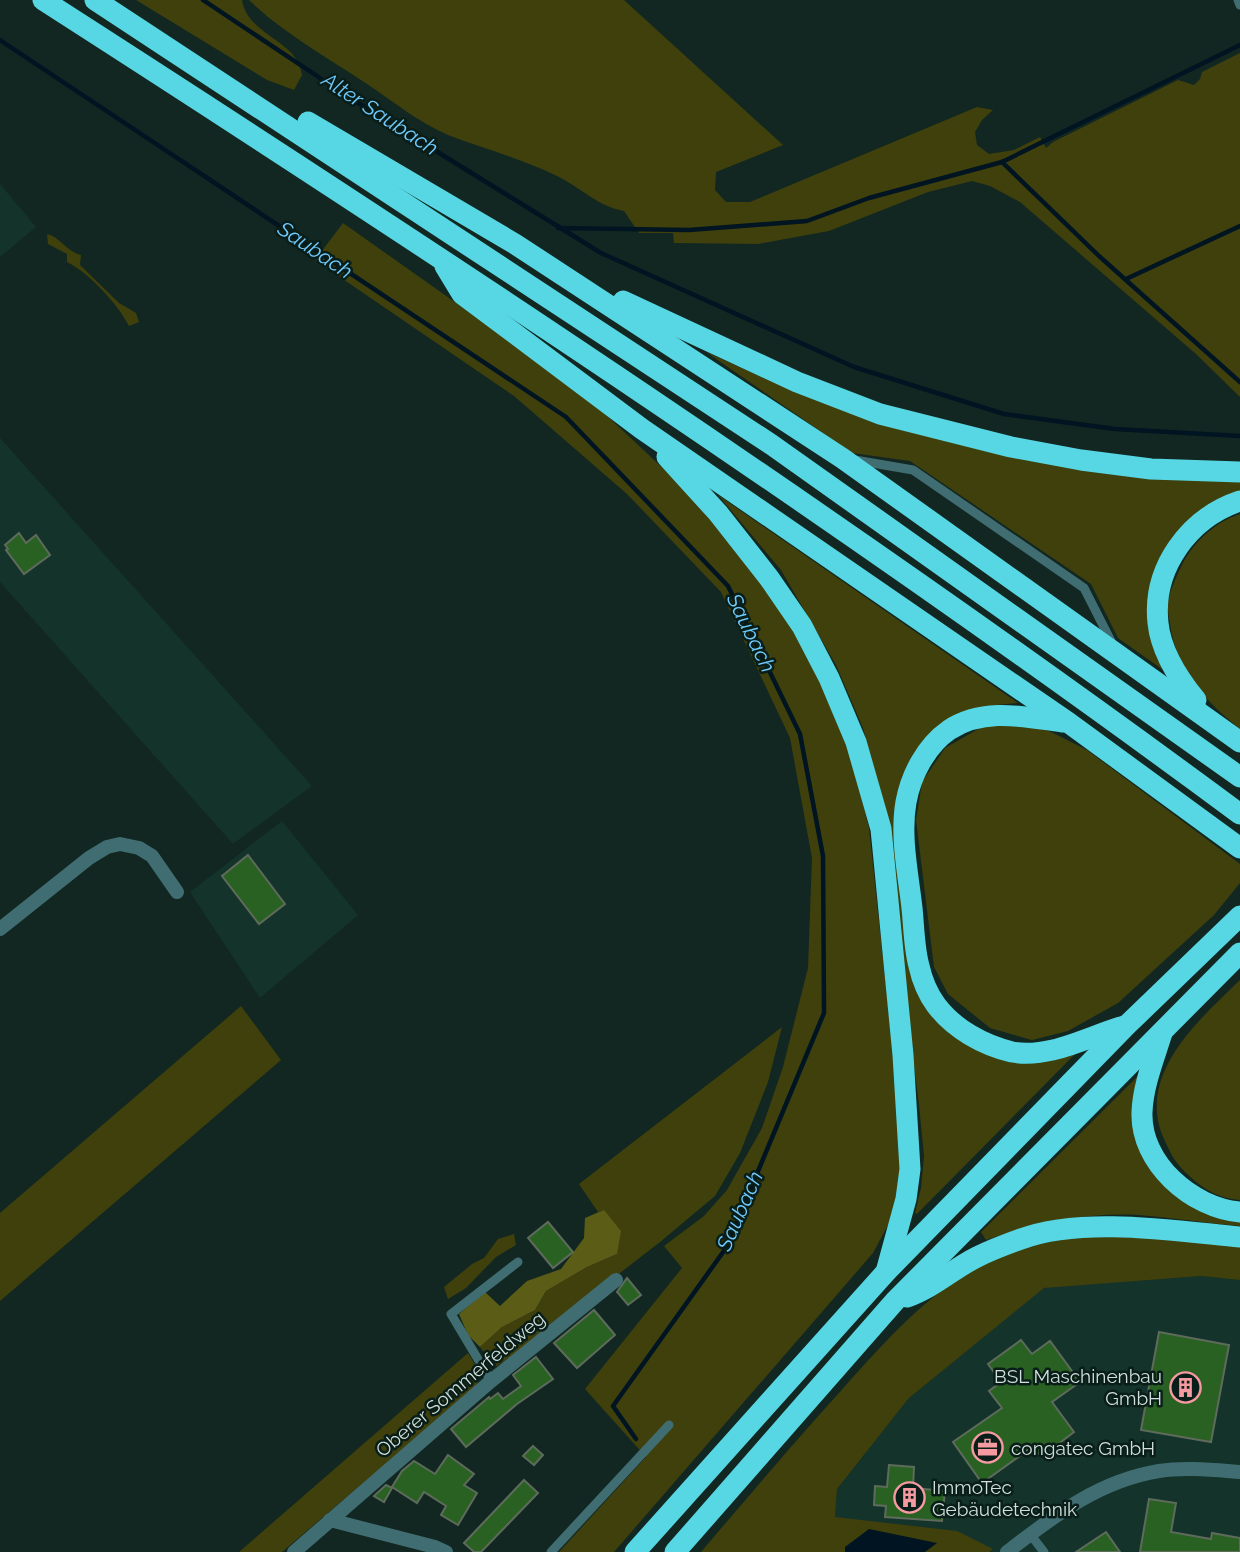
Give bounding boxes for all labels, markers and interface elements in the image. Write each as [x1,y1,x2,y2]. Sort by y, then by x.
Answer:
water label: Alter Saubach [317,66,443,160]
water label: Saubach [272,215,357,284]
water label: Saubach [721,588,781,676]
water label: Saubach [711,1167,768,1255]
street label: Oberer Sommerfeldweg [371,1307,549,1461]
place label: BSL Maschinenbau GmbH [994,1365,1162,1409]
building icon: BSL Maschinenbau GmbH [1168,1370,1202,1404]
office icon: congatec GmbH [971,1431,1005,1465]
place label: congatec GmbH [1011,1437,1155,1459]
place label: ImmoTec Gebäudetechnik [932,1476,1077,1520]
building icon: ImmoTec Gebäudetechnik [892,1481,926,1515]

